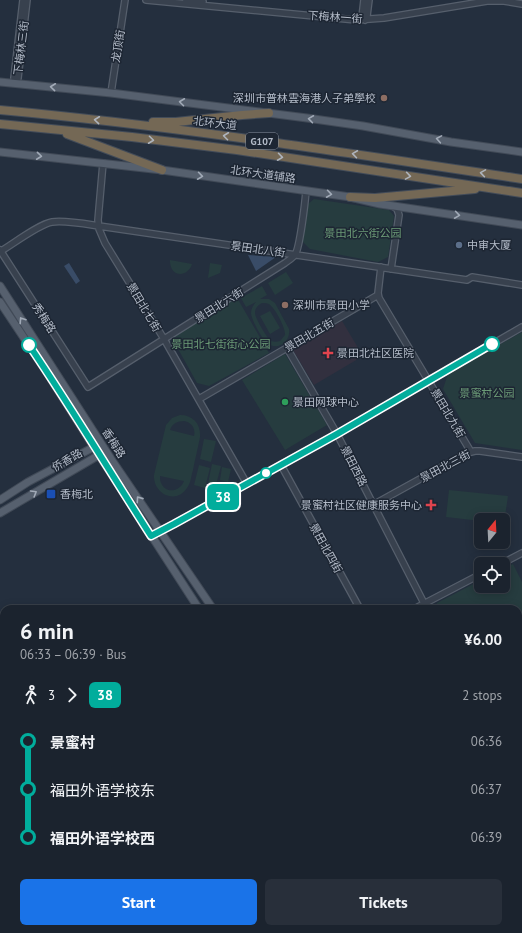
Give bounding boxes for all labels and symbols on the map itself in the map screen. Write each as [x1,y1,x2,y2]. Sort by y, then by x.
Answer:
street label: 下梅林一街 [307,8,363,26]
street label: 下梅林三街 [11,20,31,76]
street label: 龙顶街 [109,29,127,63]
one-way arrow [50,83,56,92]
place label: 深圳市普林雲海港人子弟學校 [233,91,376,105]
marker: 深圳市普林雲海港人子弟學校 [379,93,389,103]
one-way arrow [179,98,185,107]
street label: 北环大道 [192,113,238,133]
one-way arrow [308,115,314,124]
one-way arrow [94,116,100,125]
one-way arrow [223,132,229,141]
road number: G107 [246,133,278,149]
one-way arrow [148,135,154,144]
one-way arrow [436,136,442,144]
one-way arrow [352,150,358,159]
one-way arrow [36,151,42,160]
one-way arrow [277,152,283,161]
street label: 北环大道辅路 [229,162,297,186]
one-way arrow [480,170,487,178]
one-way arrow [197,171,204,180]
one-way arrow [405,171,412,180]
one-way arrow [326,189,332,198]
one-way arrow [454,210,460,219]
park label: 景田北六街公园 [325,226,402,240]
street label: 景田北八街 [230,238,286,260]
place label: 中审大厦 [467,238,511,252]
marker: 中审大厦 [454,240,464,250]
street label: 景田北七街 [124,280,164,334]
street label: 景田北六街 [192,284,246,326]
place label: 深圳市景田小学 [293,298,370,312]
street label: 秀梅路 [29,300,59,336]
marker: 深圳市景田小学 [280,300,290,310]
street label: 景田北五街 [282,315,336,355]
one-way arrow [20,317,27,324]
unlabelled marker [484,336,500,352]
unlabelled marker [21,337,37,353]
park label: 景田北七街街心公园 [172,337,271,351]
place label: 景田北社区医院 [337,346,414,360]
marker: 景田北社区医院 [322,347,334,359]
street label: 景田北九街 [428,386,468,440]
park label: 景蜜村公园 [460,386,515,400]
place label: 景田网球中心 [293,395,359,409]
marker: 景田网球中心 [280,397,290,407]
street label: 香梅路 [99,425,129,461]
street label: 景田西路 [338,443,370,489]
street label: 侨香路 [49,446,85,474]
street label: 景田北三街 [417,447,473,485]
unlabelled marker [260,467,272,479]
line badge: 38 [205,484,241,510]
place label: 香梅北 [60,487,93,501]
marker: 香梅北 [45,488,57,500]
one-way arrow [30,490,37,497]
one-way arrow [136,496,144,503]
place label: 景蜜村社区健康服务中心 [301,498,422,512]
marker: 景蜜村社区健康服务中心 [425,499,437,511]
north arrow [474,513,510,549]
street label: 景田北四街 [307,521,345,575]

